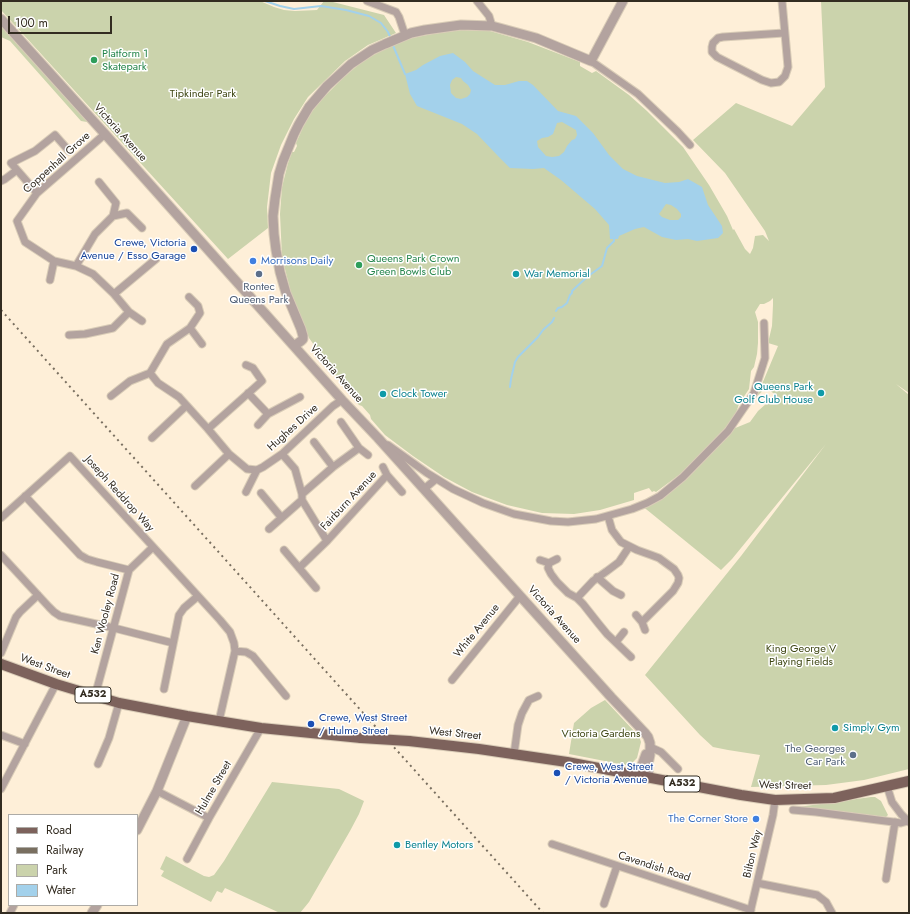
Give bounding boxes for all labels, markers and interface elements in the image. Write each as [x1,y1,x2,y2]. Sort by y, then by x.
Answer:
scale bar [10,8,114,34]
text: 100 m [15,14,48,32]
place label: Platform 1 Skatepark [102,47,148,73]
marker: Platform 1 Skatepark [89,55,99,65]
park label: Tipkinder Park [170,87,236,101]
street label: Victoria Avenue [91,101,149,165]
street label: Coppenhall Grove [21,130,93,196]
place label: Crewe, Victoria Avenue / Esso Garage [80,236,186,262]
marker: Crewe, Victoria Avenue / Esso Garage [189,244,199,254]
place label: Queens Park Crown Green Bowls Club [367,252,459,278]
place label: Morrisons Daily [261,254,333,268]
marker: Morrisons Daily [248,256,258,266]
marker: Queens Park Crown Green Bowls Club [354,260,364,270]
place label: War Memorial [524,267,590,281]
marker: Rontec Queens Park [254,269,264,279]
marker: War Memorial [511,269,521,279]
place label: Rontec Queens Park [230,280,288,306]
street label: Victoria Avenue [307,342,365,406]
place label: Queens Park Golf Club House [734,380,813,406]
place label: Clock Tower [391,387,447,401]
marker: Queens Park Golf Club House [816,388,826,398]
marker: Clock Tower [378,389,388,399]
street label: Hughes Drive [265,402,321,454]
street label: Joseph Reddrop Way [81,453,157,535]
street label: Fairburn Avenue [318,469,380,533]
street label: Ken Wooley Road [89,572,123,656]
street label: Victoria Avenue [525,583,583,647]
street label: White Avenue [451,601,503,661]
park label: King George V Playing Fields [766,642,836,668]
street label: West Street [18,652,72,682]
road number: A532 [75,687,111,703]
place label: Crewe, West Street / Hulme Street [319,711,407,737]
marker: Crewe, West Street / Hulme Street [306,719,316,729]
place label: Simply Gym [843,721,900,735]
marker: Simply Gym [830,723,840,733]
street label: West Street [428,725,482,743]
park label: Victoria Gardens [562,727,640,741]
place label: The Georges Car Park [785,742,845,768]
marker: The Georges Car Park [848,750,858,760]
street label: Hulme Street [193,759,235,817]
place label: Crewe, West Street / Victoria Avenue [565,760,653,786]
marker: Crewe, West Street / Victoria Avenue [552,768,562,778]
road number: A532 [664,776,700,792]
street label: West Street [759,779,811,793]
place label: The Corner Store [668,812,748,826]
legend [8,814,138,906]
marker: The Corner Store [751,814,761,824]
text: Road [46,821,72,839]
street label: Bilton Way [741,829,765,879]
place label: Bentley Motors [405,838,473,852]
marker: Bentley Motors [392,840,402,850]
text: Railway [46,841,84,859]
street label: Cavendish Road [616,849,692,885]
text: Park [46,861,67,879]
text: Water [46,881,76,899]

